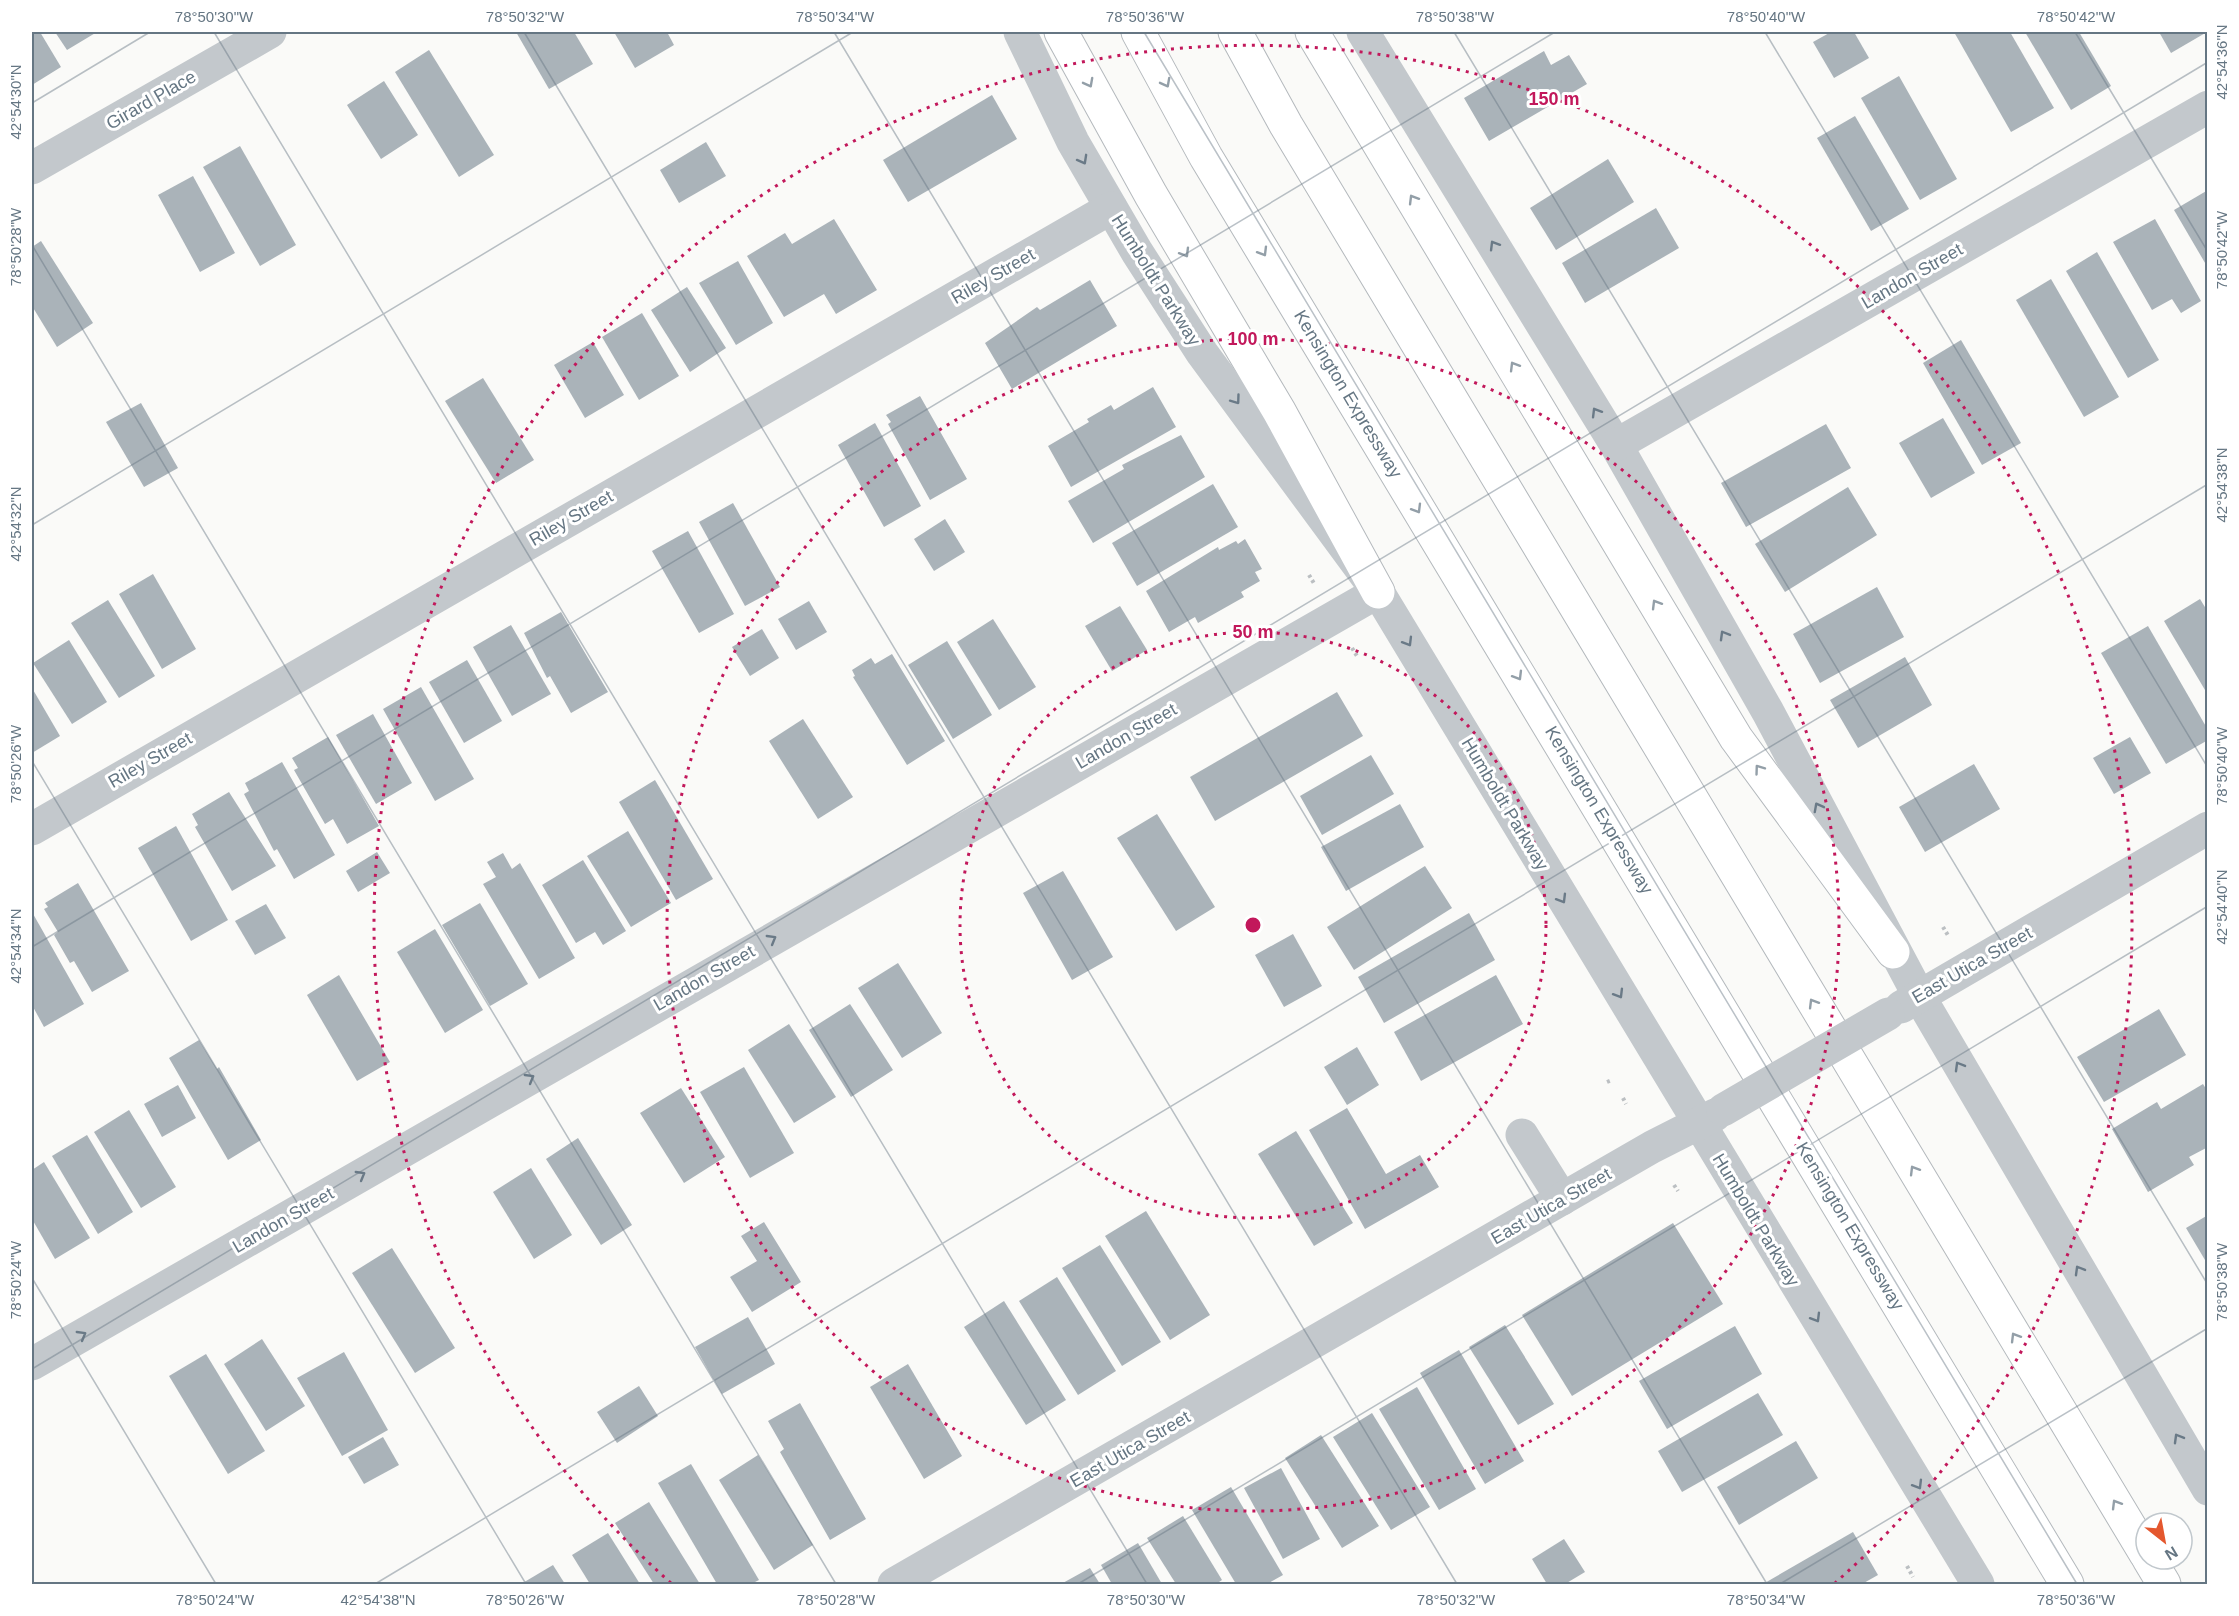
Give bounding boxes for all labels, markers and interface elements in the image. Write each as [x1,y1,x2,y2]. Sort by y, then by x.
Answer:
text: 78°50'30"W [175,8,254,25]
text: 78°50'32"W [486,8,565,25]
text: 78°50'34"W [796,8,875,25]
text: 78°50'36"W [1106,8,1185,25]
text: 78°50'38"W [1416,8,1495,25]
text: 78°50'40"W [1727,8,1806,25]
text: 78°50'42"W [2037,8,2116,25]
text: 42°54'36"N [2213,24,2230,100]
text: 42°54'30"N [7,64,24,140]
street label: Girard Place [103,66,199,134]
one-way arrow [1081,77,1093,88]
one-way arrow [1159,77,1170,87]
text: 150 m [1528,89,1580,109]
one-way arrow [1076,153,1087,164]
one-way arrow [1409,195,1420,205]
text: 78°50'28"W [7,207,24,286]
text: 78°50'42"W [2213,210,2230,289]
street label: Humboldt Parkway [1107,211,1205,349]
street label: Landon Street [1858,239,1966,313]
one-way arrow [1489,241,1501,251]
street label: Riley Street [948,244,1038,308]
one-way arrow [1256,246,1267,256]
one-way arrow [1178,247,1189,257]
street label: Kensington Expressway [1290,307,1406,481]
text: 100 m [1227,329,1279,349]
one-way arrow [1510,362,1521,372]
one-way arrow [1229,394,1240,405]
one-way arrow [1591,408,1603,418]
text: 42°54'38"N [2213,447,2230,523]
text: 42°54'32"N [7,486,24,562]
street label: Riley Street [526,486,616,550]
one-way arrow [1410,503,1422,513]
one-way arrow [1652,600,1663,610]
text: 50 m [1232,622,1274,642]
one-way arrow [1720,631,1732,642]
one-way arrow [1400,636,1412,646]
one-way arrow [1511,670,1522,680]
street label: Landon Street [1072,699,1180,773]
street label: Kensington Expressway [1541,723,1657,897]
text: 78°50'26"W [7,724,24,803]
text: 78°50'40"W [2213,726,2230,805]
street label: Riley Street [105,728,195,792]
street label: Humboldt Parkway [1458,734,1552,874]
one-way arrow [1755,765,1766,776]
one-way arrow [1813,802,1825,813]
text: 42°54'40"N [2213,869,2230,945]
one-way arrow [1555,893,1567,903]
text: 42°54'34"N [7,908,24,984]
centre of rings [1243,915,1263,935]
street label: East Utica Street [1909,923,2035,1007]
one-way arrow [766,935,776,947]
street label: Landon Street [650,941,758,1015]
one-way arrow [1612,988,1624,998]
one-way arrow [1809,999,1820,1009]
one-way arrow [1955,1061,1967,1072]
one-way arrow [524,1074,534,1085]
street label: Kensington Expressway [1792,1139,1908,1313]
street label: Humboldt Parkway [1709,1150,1803,1290]
street label: East Utica Street [1488,1164,1614,1248]
one-way arrow [1909,1166,1921,1176]
one-way arrow [355,1171,365,1182]
street label: Landon Street [229,1183,337,1257]
text: 78°50'24"W [7,1240,24,1319]
text: 78°50'38"W [2213,1242,2230,1321]
one-way arrow [2075,1266,2087,1276]
one-way arrow [1808,1312,1819,1323]
one-way arrow [76,1331,86,1342]
one-way arrow [2010,1333,2022,1343]
street label: East Utica Street [1067,1407,1193,1491]
one-way arrow [2174,1434,2185,1444]
one-way arrow [1910,1479,1922,1489]
one-way arrow [2111,1500,2123,1510]
north arrow [2134,1511,2194,1571]
text: N [2162,1543,2181,1564]
text: 78°50'24"W [176,1591,255,1608]
text: 42°54'38"N [340,1591,416,1608]
text: 78°50'26"W [486,1591,565,1608]
text: 78°50'28"W [797,1591,876,1608]
text: 78°50'30"W [1107,1591,1186,1608]
text: 78°50'32"W [1417,1591,1496,1608]
text: 78°50'34"W [1727,1591,1806,1608]
text: 78°50'36"W [2037,1591,2116,1608]

